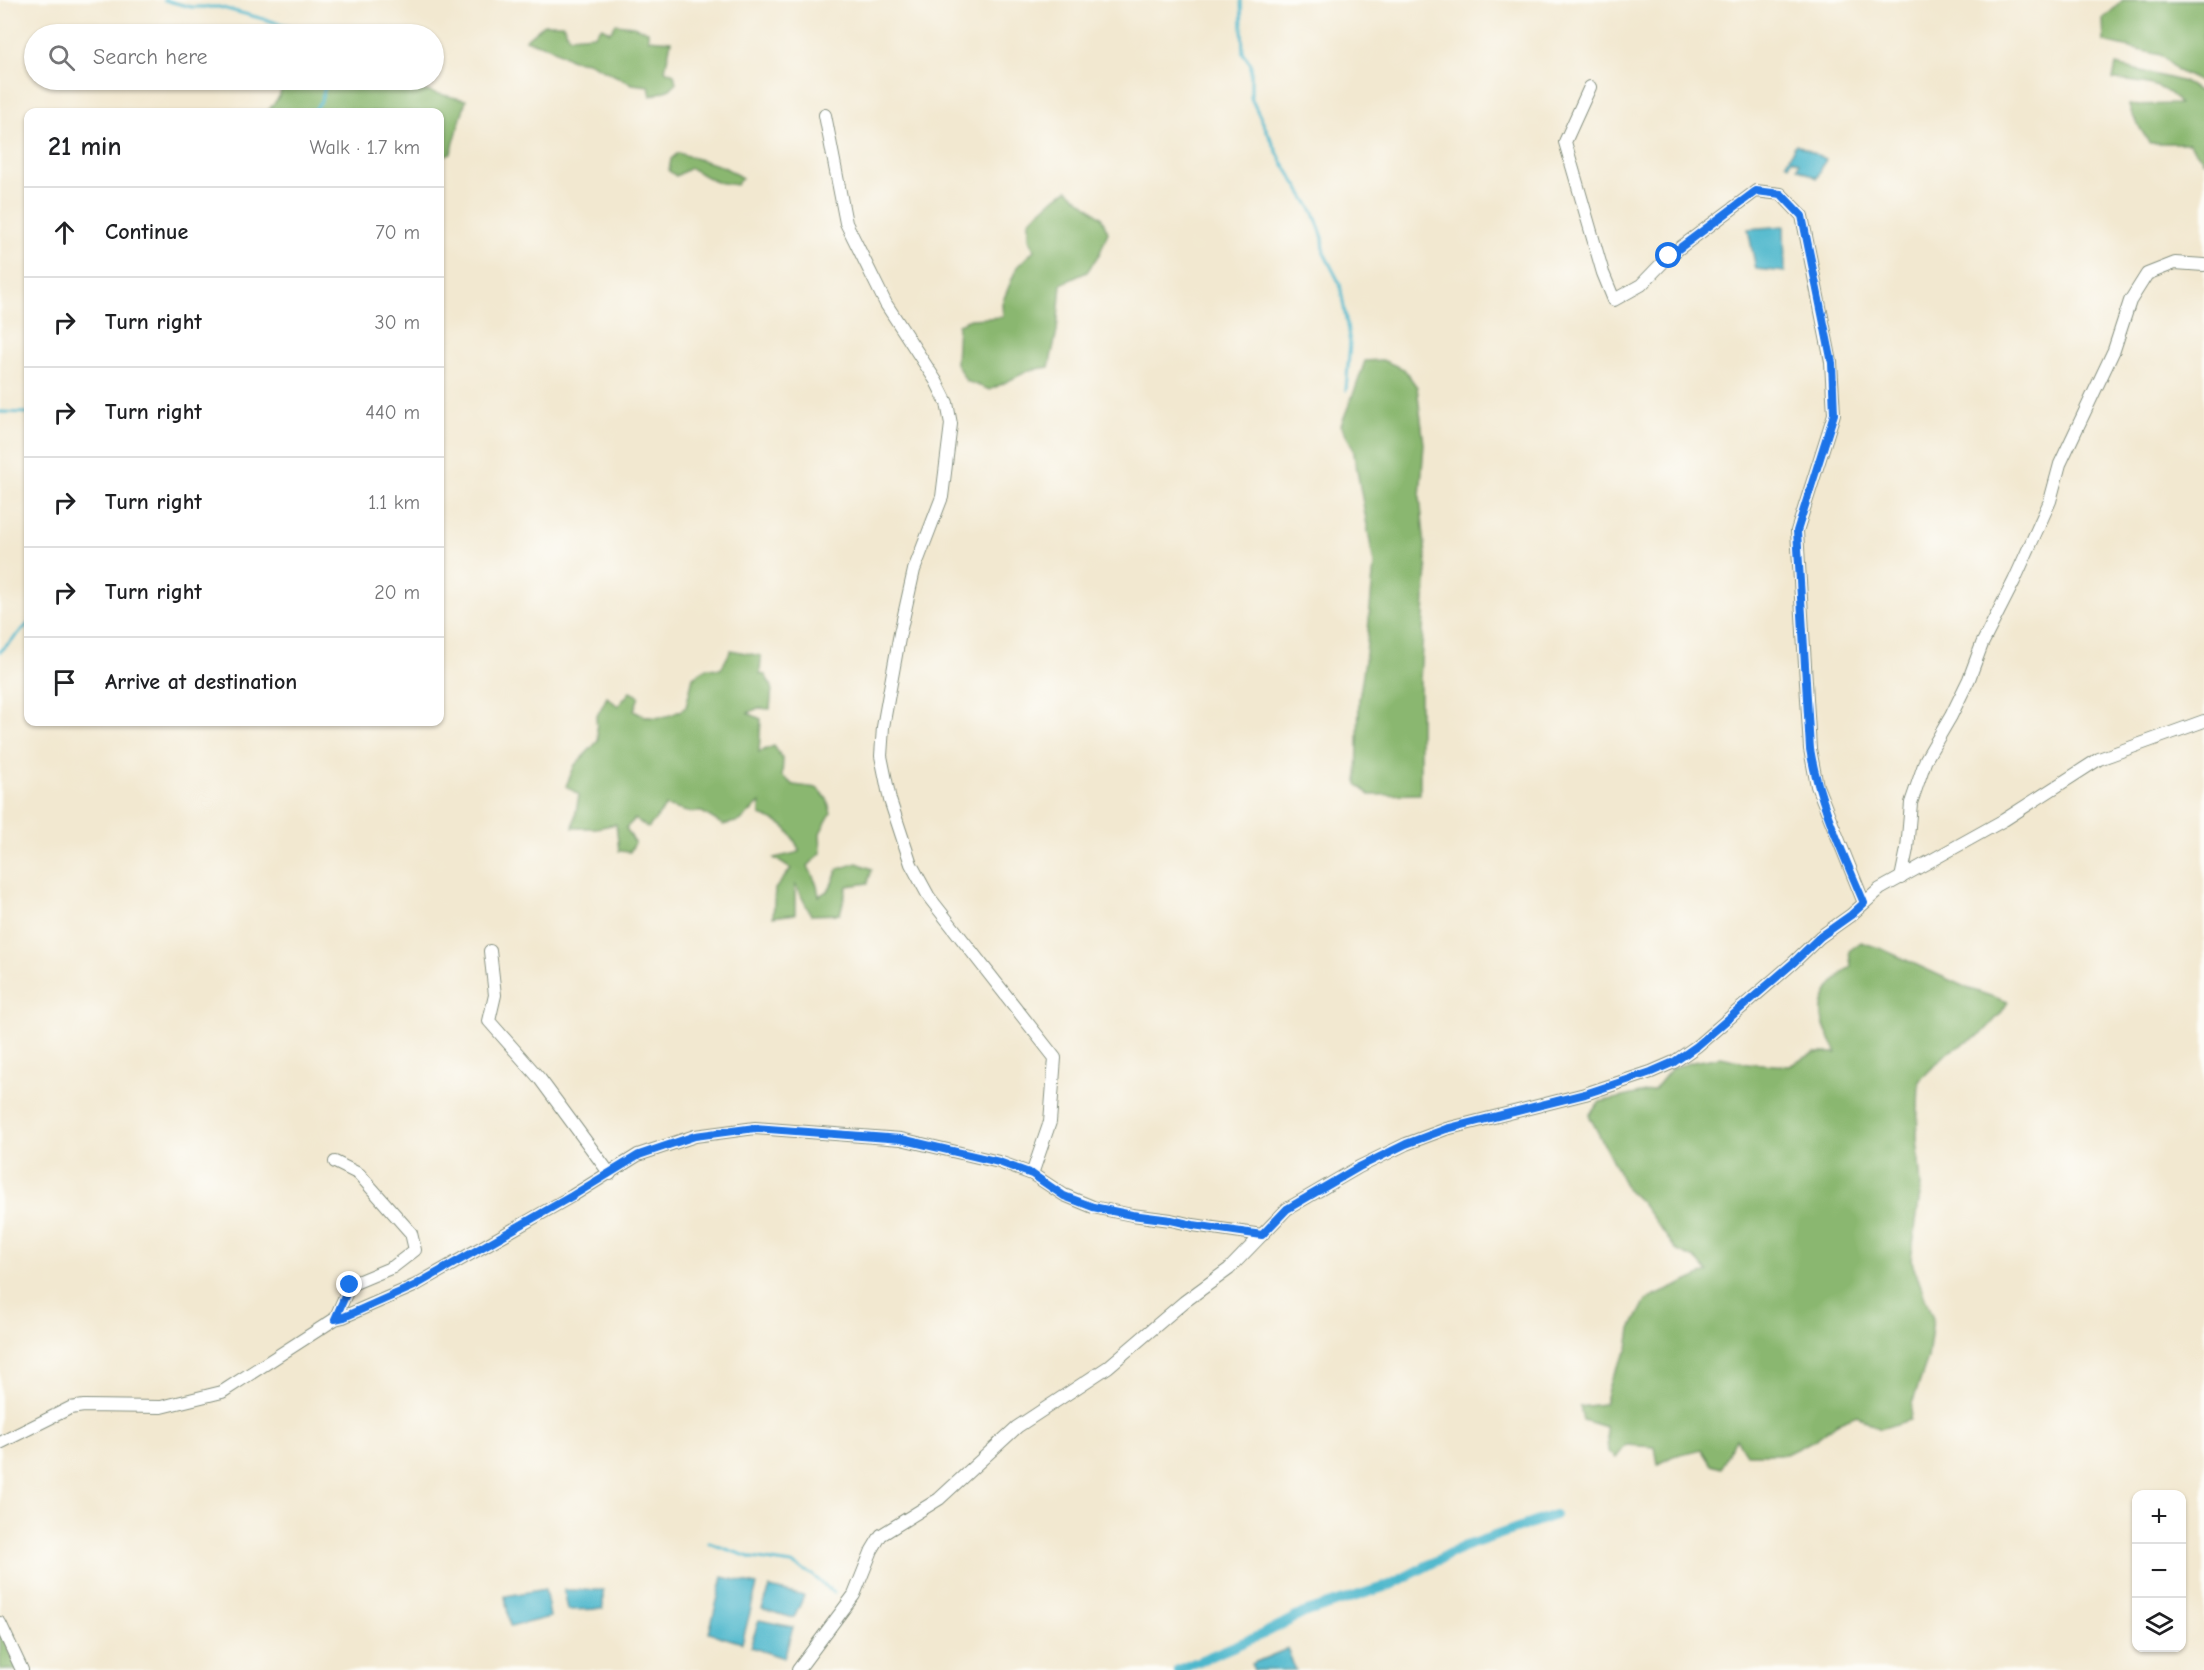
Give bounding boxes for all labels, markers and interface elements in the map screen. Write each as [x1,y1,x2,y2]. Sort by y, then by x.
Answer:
search box [24,24,444,90]
icon: search [45,41,78,74]
text: Search here [93,44,208,70]
text: 21 min [48,132,122,162]
text: Walk · 1.7 km [309,136,420,159]
icon: ahead [48,216,81,249]
text: Continue [105,219,188,245]
text: 70 m [375,221,420,244]
route start [1655,242,1681,268]
icon: right [48,306,81,339]
text: Turn right [105,309,202,335]
text: 30 m [374,311,420,334]
icon: right [48,396,81,429]
text: Turn right [105,399,202,425]
text: 440 m [365,401,420,424]
icon: right [48,486,81,519]
text: Turn right [105,489,202,515]
text: 1.1 km [368,491,420,514]
icon: right [48,576,81,609]
text: Turn right [105,579,202,605]
text: 20 m [374,581,420,604]
icon: arrive [48,666,81,699]
text: Arrive at destination [105,669,297,695]
route end [336,1271,362,1297]
map controls [2132,1490,2186,1652]
button: + [2132,1490,2186,1544]
button: − [2132,1544,2186,1598]
button: layers [2132,1598,2186,1652]

